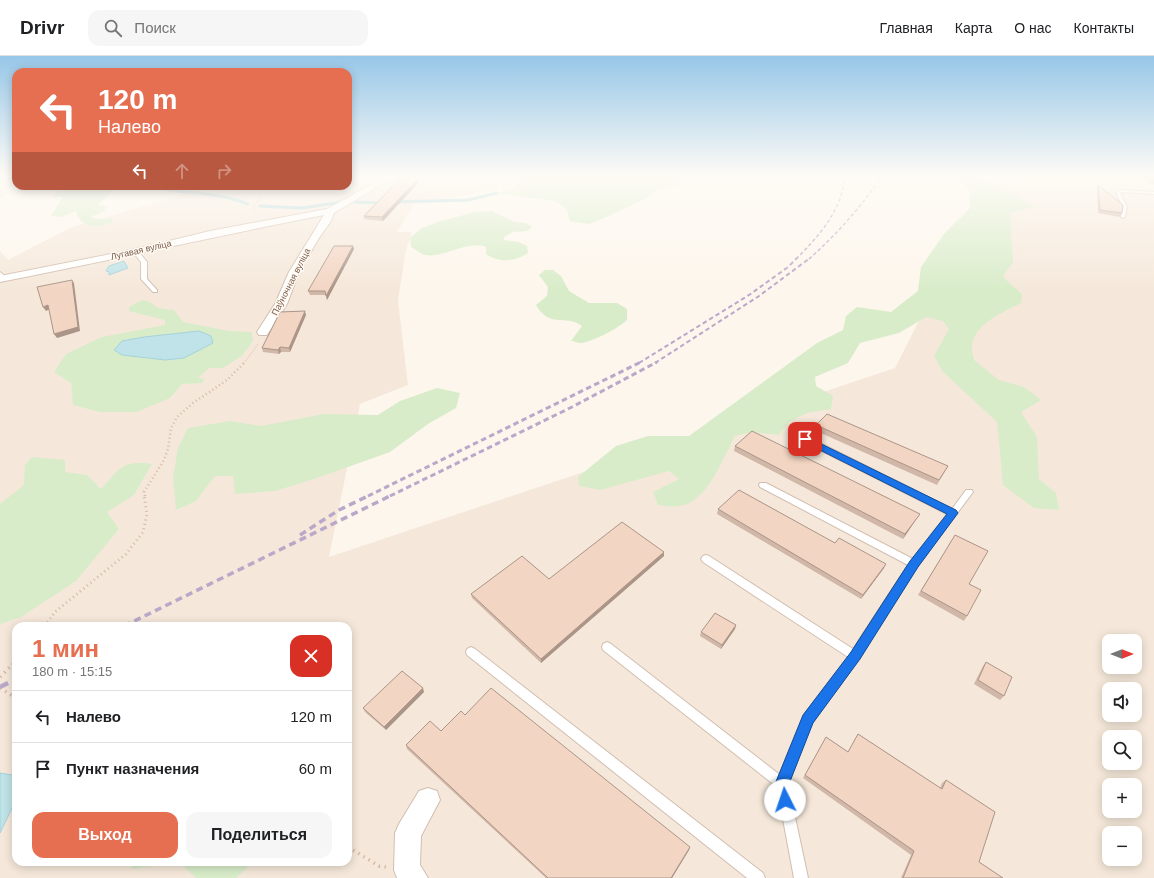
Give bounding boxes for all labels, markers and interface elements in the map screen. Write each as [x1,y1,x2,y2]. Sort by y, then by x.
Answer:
search box [88,10,368,46]
text: Drivr [20,17,64,38]
icon: search [102,17,124,39]
text: Поиск [134,19,176,36]
text: Главная [879,20,933,36]
text: Карта [955,20,992,36]
text: О нас [1014,20,1052,36]
text: Контакты [1074,20,1134,36]
icon: left [32,84,84,136]
text: 120 m [98,84,177,115]
text: Налево [98,117,161,137]
icon: left [129,160,151,182]
icon: ahead [171,160,193,182]
icon: right [213,160,235,182]
street label: Лугавая вуліца [110,238,172,262]
street label: Паўночная вуліца [270,247,312,317]
pin [788,422,822,456]
icon: arrive [794,428,816,450]
north arrow [1102,634,1142,674]
map controls [1102,634,1142,866]
text: 1 мин [32,635,99,662]
button: close [290,635,332,677]
text: 180 m · 15:15 [32,664,112,679]
button: sound [1102,682,1142,722]
icon: left [32,706,54,728]
text: Налево [66,708,121,725]
text: 120 m [290,708,332,725]
button: search [1102,730,1142,770]
icon: arrive [32,758,54,780]
text: Пункт назначения [66,760,199,777]
text: 60 m [299,760,332,777]
button: + [1102,778,1142,818]
position arrow [764,779,806,821]
button: Выход [32,812,178,858]
button: Поделиться [186,812,332,858]
button: − [1102,826,1142,866]

